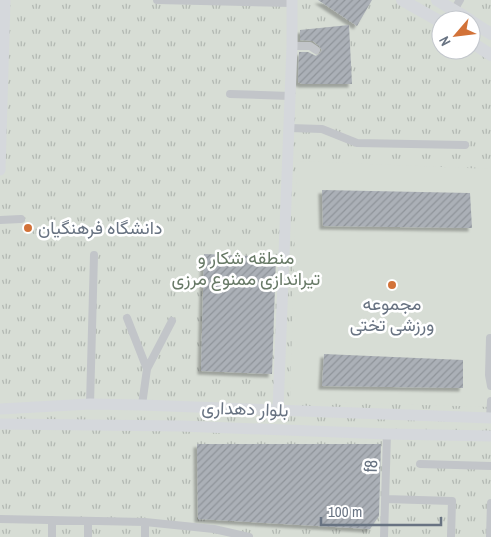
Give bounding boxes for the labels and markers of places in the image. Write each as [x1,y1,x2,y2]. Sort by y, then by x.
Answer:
place label: دانشگاه فرهنگیان [38,215,162,240]
marker: دانشگاه فرهنگیان [22,222,34,234]
marker: مجموعه ورزشی تختی [386,279,398,291]
place label: مجموعه ورزشی تختی [350,291,434,337]

